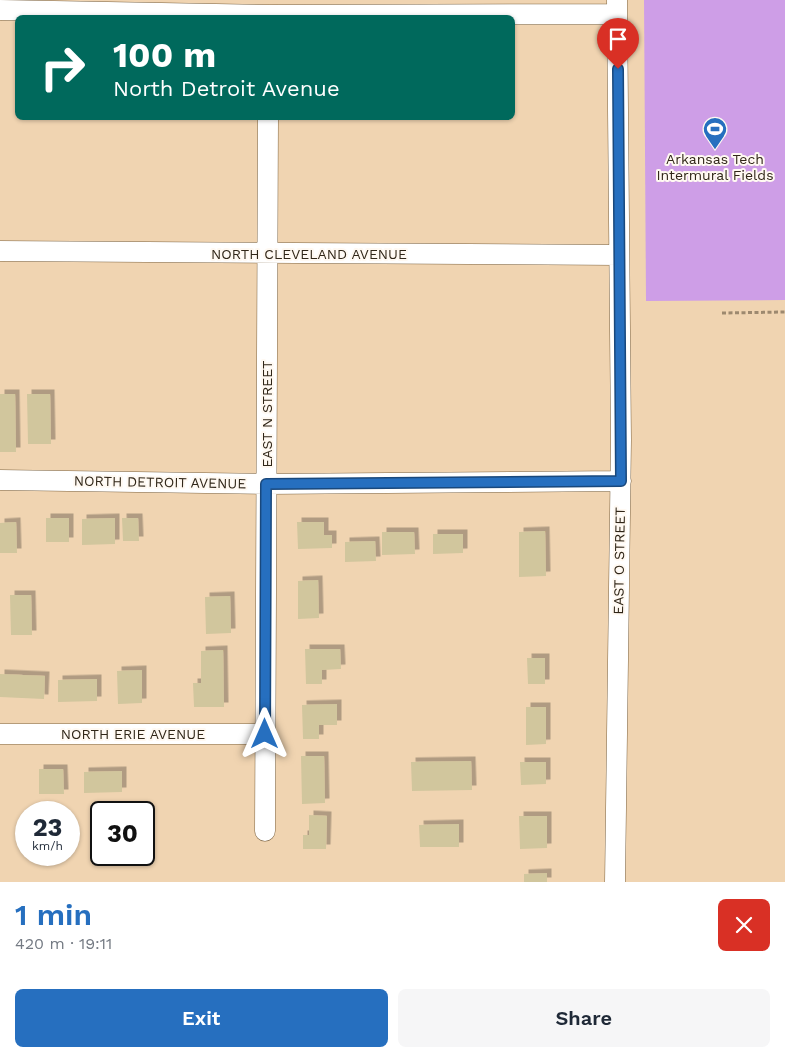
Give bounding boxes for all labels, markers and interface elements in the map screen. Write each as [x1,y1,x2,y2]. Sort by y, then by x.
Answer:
pin [597,18,639,69]
icon: arrive [604,25,632,53]
text: 100 m [113,34,216,76]
icon: right [30,35,95,100]
text: North Detroit Avenue [113,76,340,101]
sports icon: Arkansas Tech Intermural Fields [702,116,728,150]
place label: Arkansas Tech Intermural Fields [656,151,774,183]
street label: NORTH CLEVELAND AVENUE [211,246,407,262]
street label: EAST N STREET [259,360,275,468]
street label: NORTH DETROIT AVENUE [74,472,246,492]
street label: EAST O STREET [610,507,628,615]
position arrow [238,707,290,759]
street label: NORTH ERIE AVENUE [61,726,205,742]
speed limit sign: 30 [90,801,155,866]
text: 23 [33,813,62,842]
text: km/h [32,839,63,853]
text: 1 min [15,897,92,932]
button: close [718,899,770,951]
text: 420 m · 19:11 [15,934,112,953]
button: Exit [15,989,388,1047]
button: Share [398,989,770,1047]

